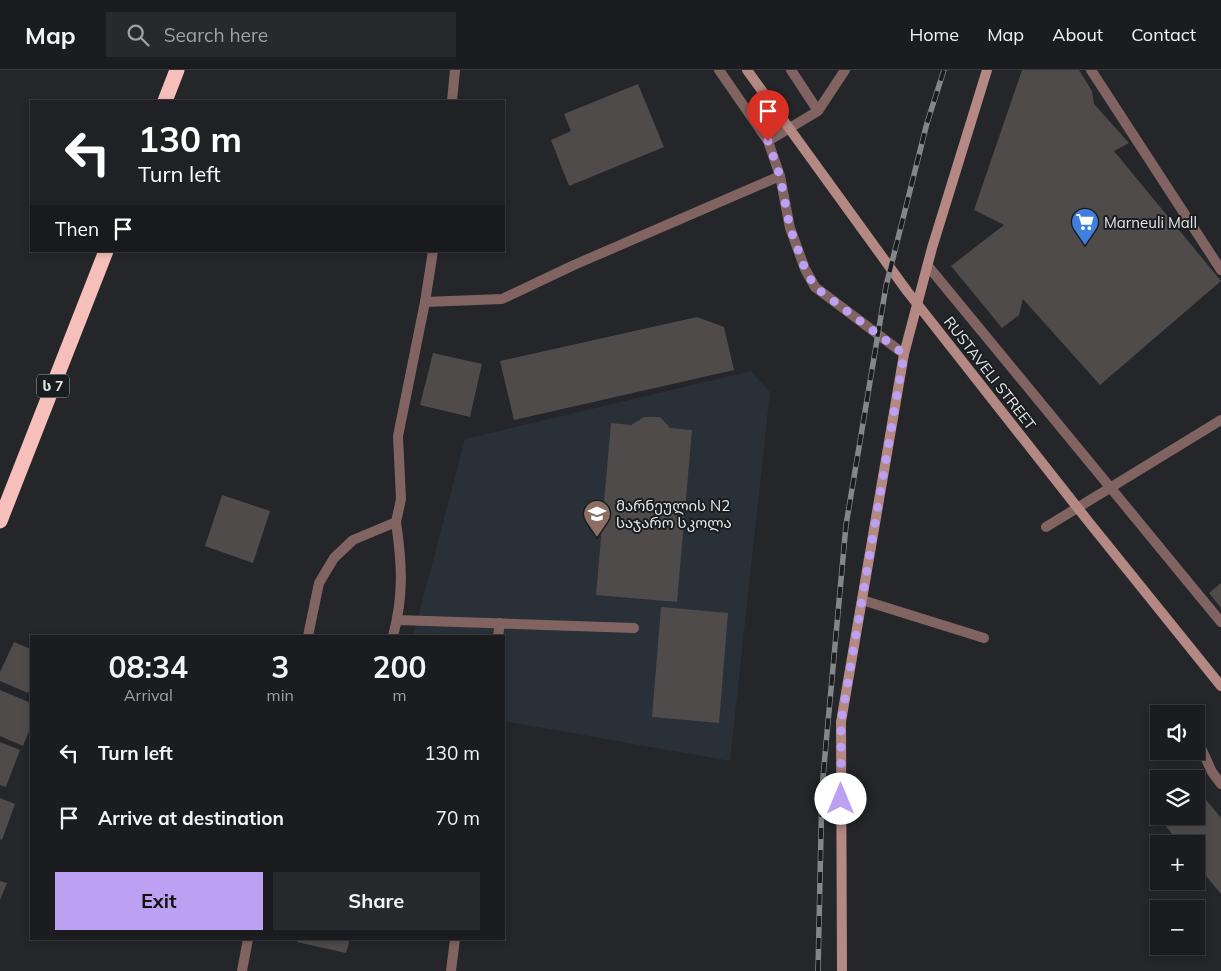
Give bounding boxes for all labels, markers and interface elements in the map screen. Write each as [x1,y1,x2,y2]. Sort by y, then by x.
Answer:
search box [106,12,456,57]
text: Map [25,20,76,50]
icon: search [124,21,152,49]
text: Search here [164,23,268,47]
text: Home [909,23,959,46]
text: Map [987,23,1024,46]
text: About [1052,23,1103,46]
text: Contact [1131,23,1196,46]
pin [747,90,789,141]
icon: arrive [754,97,782,125]
text: 130 m [138,117,242,161]
icon: left [55,120,120,185]
text: Turn left [138,160,221,188]
supermarket icon: Marneuli Mall [1070,207,1100,246]
place label: Marneuli Mall [1104,213,1197,232]
icon: arrive [109,215,137,243]
text: Then [55,217,99,241]
street label: RUSTAVELI STREET [940,312,1040,434]
road number: ს 7 [37,374,69,398]
place label: მარნეულის N2 საჯარო სკოლა [616,496,732,532]
school or university icon: მარნეულის N2 საჯარო სკოლა [582,499,612,538]
text: 08:34 [109,648,188,686]
text: 3 [271,648,289,686]
text: 200 [372,648,426,686]
text: Arrival [124,685,173,705]
text: min [267,685,294,705]
text: m [392,685,406,705]
map controls [1150,705,1205,955]
button: sound [1150,705,1205,760]
icon: left [55,739,83,767]
text: Turn left [98,741,173,765]
text: 130 m [424,741,480,765]
button: layers [1150,770,1205,825]
position arrow [814,772,866,824]
icon: arrive [55,804,83,832]
text: Arrive at destination [98,806,284,830]
text: 70 m [436,806,480,830]
button: + [1150,835,1205,890]
button: Exit [55,872,263,930]
button: Share [273,872,480,930]
button: − [1150,900,1205,955]

